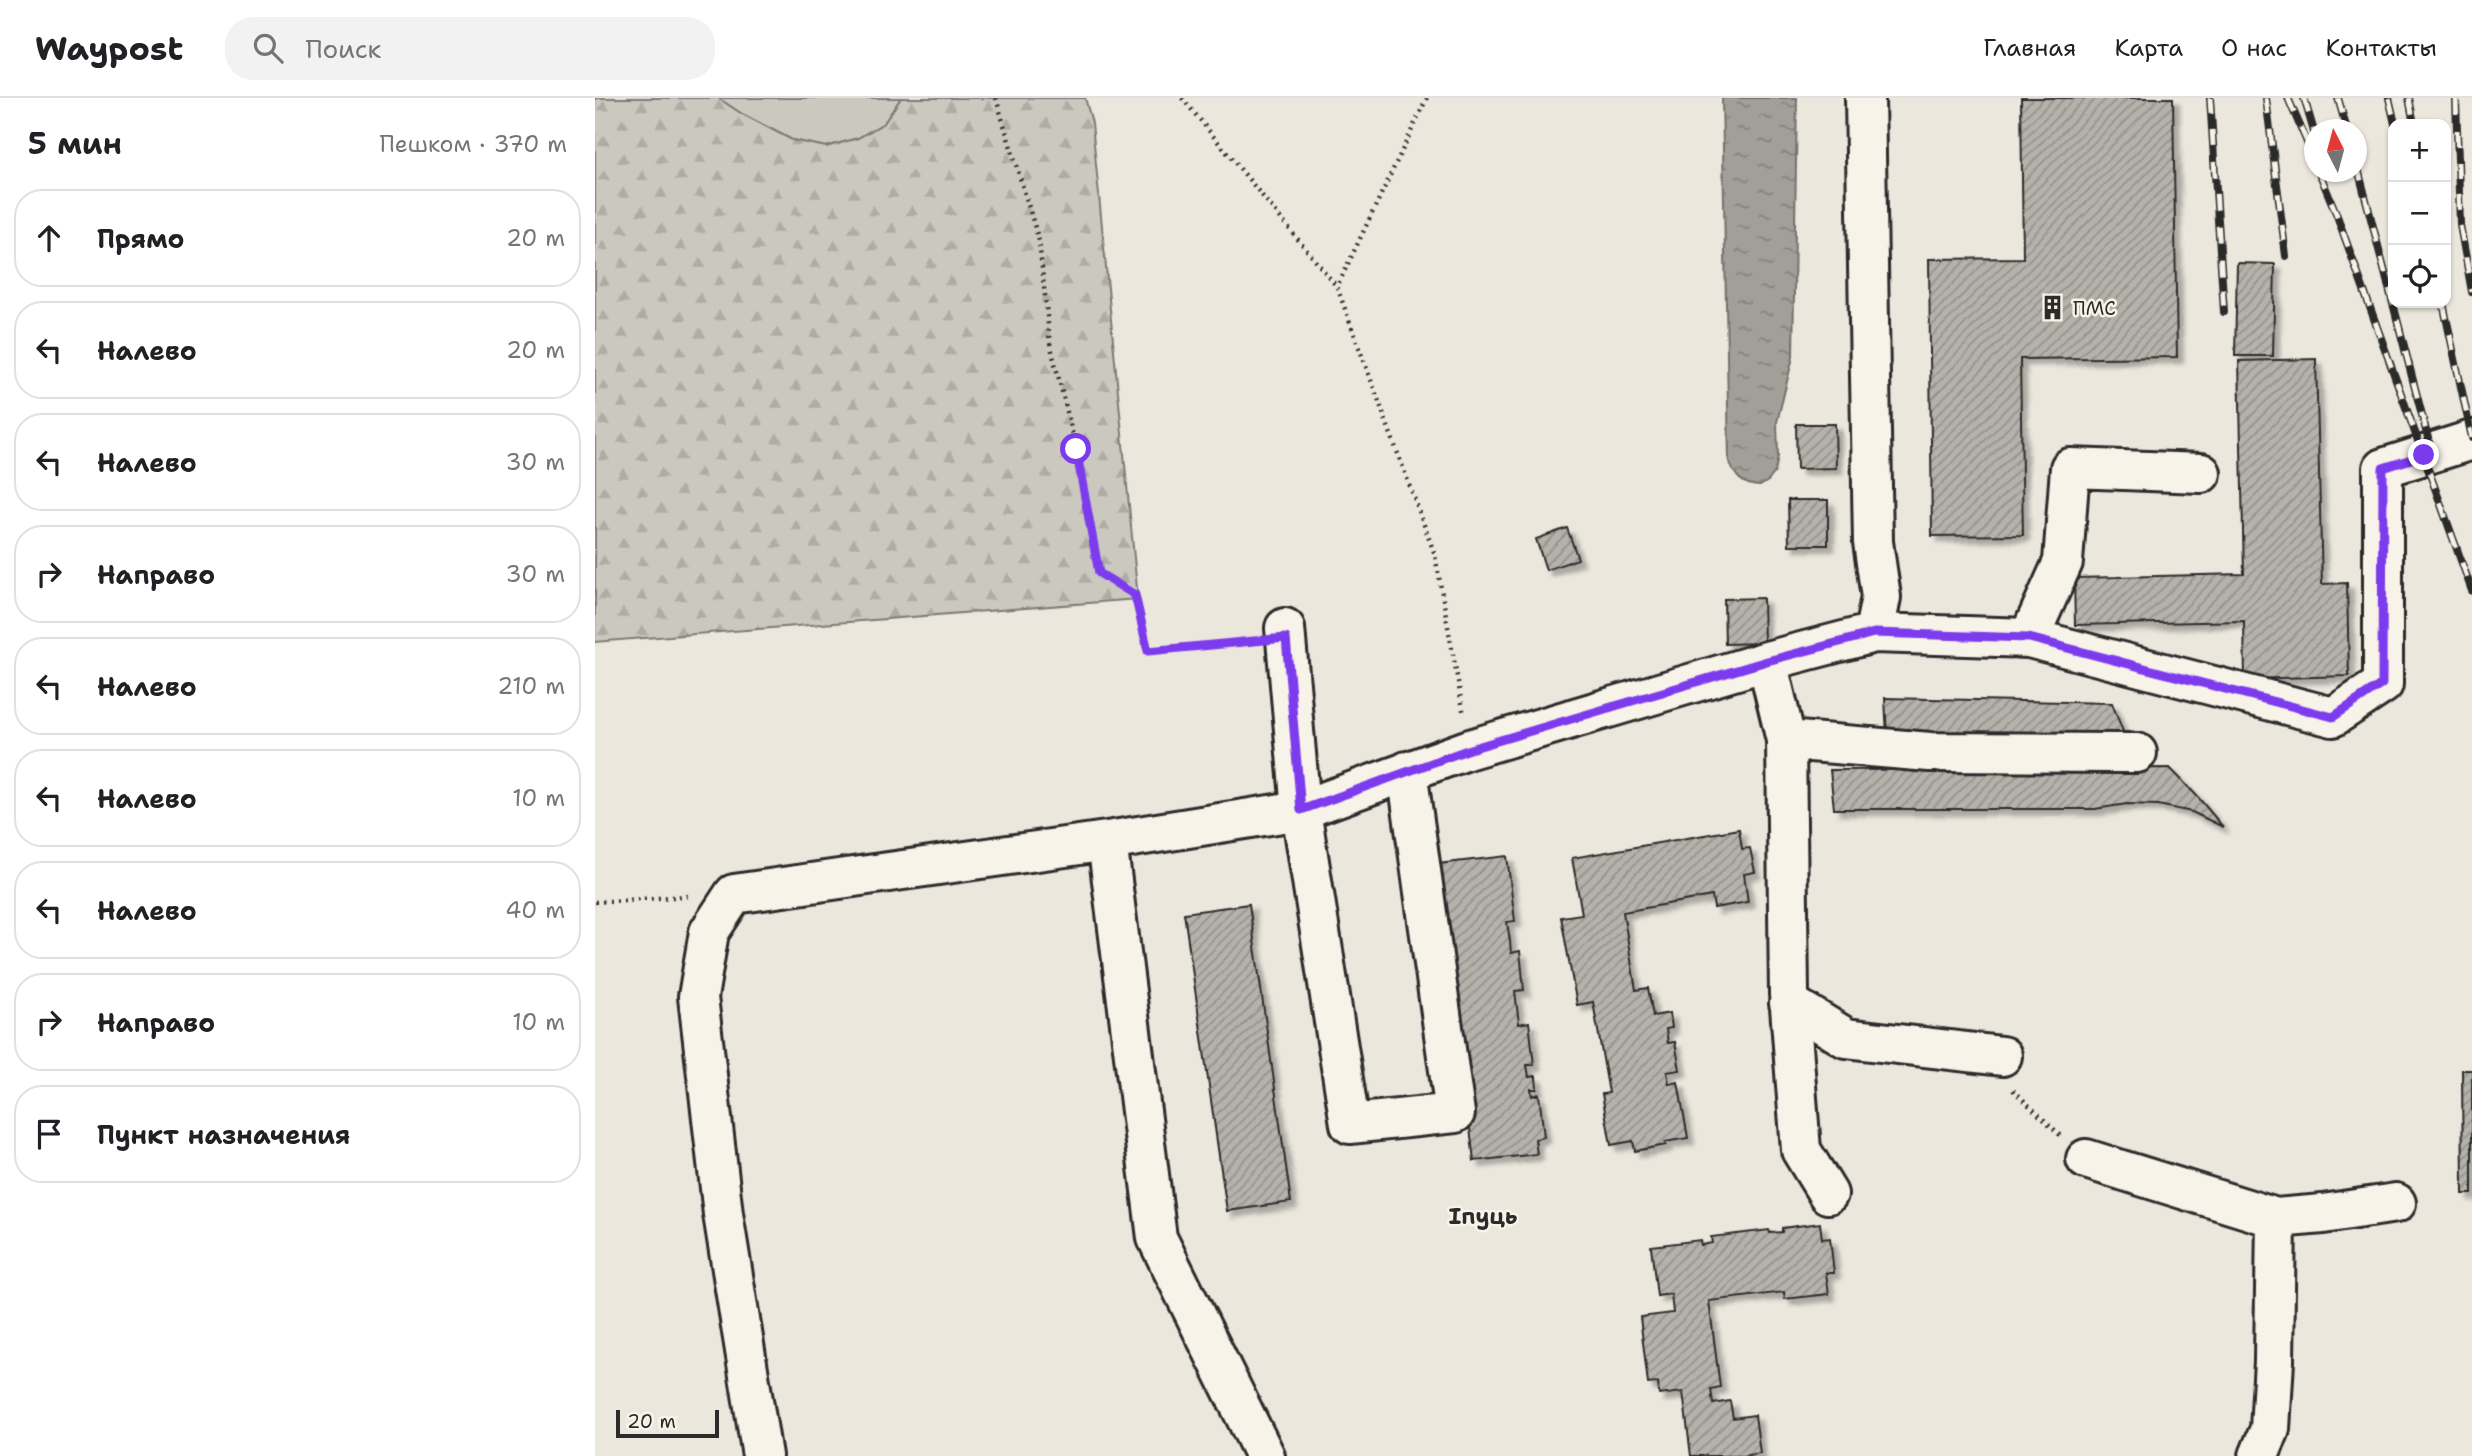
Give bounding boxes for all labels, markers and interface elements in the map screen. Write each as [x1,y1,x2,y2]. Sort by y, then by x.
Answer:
search box [225,17,715,80]
text: Waypost [35,26,183,71]
icon: search [249,29,287,67]
text: Поиск [305,31,381,66]
text: Главная [1983,32,2076,64]
text: Карта [2114,32,2183,64]
text: О нас [2221,32,2287,64]
text: Контакты [2325,32,2437,64]
north arrow [2304,119,2367,182]
map controls [2388,119,2451,308]
button: + [2388,119,2451,182]
text: 5 мин [28,123,122,164]
text: Пешком · 370 m [380,129,567,159]
button: − [2388,182,2451,245]
icon: ahead [30,219,68,257]
text: Прямо [97,221,185,256]
text: 20 m [506,223,565,253]
button: locate [2388,245,2451,308]
building icon: ПМС [2039,294,2067,322]
place label: ПМС [2073,296,2116,321]
icon: left [30,331,68,369]
text: Налево [97,333,197,368]
text: 20 m [506,335,565,365]
route start [1060,433,1091,464]
route end [2408,439,2439,470]
icon: left [30,443,68,481]
text: Налево [97,445,197,480]
text: 30 m [506,447,565,477]
icon: right [30,555,68,593]
text: Направо [97,557,215,592]
text: 30 m [506,559,565,589]
icon: left [30,667,68,705]
text: Налево [97,669,197,704]
text: 210 m [497,671,565,701]
icon: left [30,779,68,817]
text: Налево [97,781,197,816]
text: 10 m [512,783,565,813]
icon: left [30,891,68,929]
text: Налево [97,893,197,928]
text: 40 m [505,895,565,925]
icon: right [30,1003,68,1041]
text: Направо [97,1005,215,1040]
text: 10 m [512,1007,565,1037]
icon: arrive [30,1115,68,1153]
text: Пункт назначения [97,1117,350,1152]
district label: Іпуць [1449,1201,1517,1231]
scale bar [616,1407,719,1439]
text: 20 m [627,1409,676,1434]

